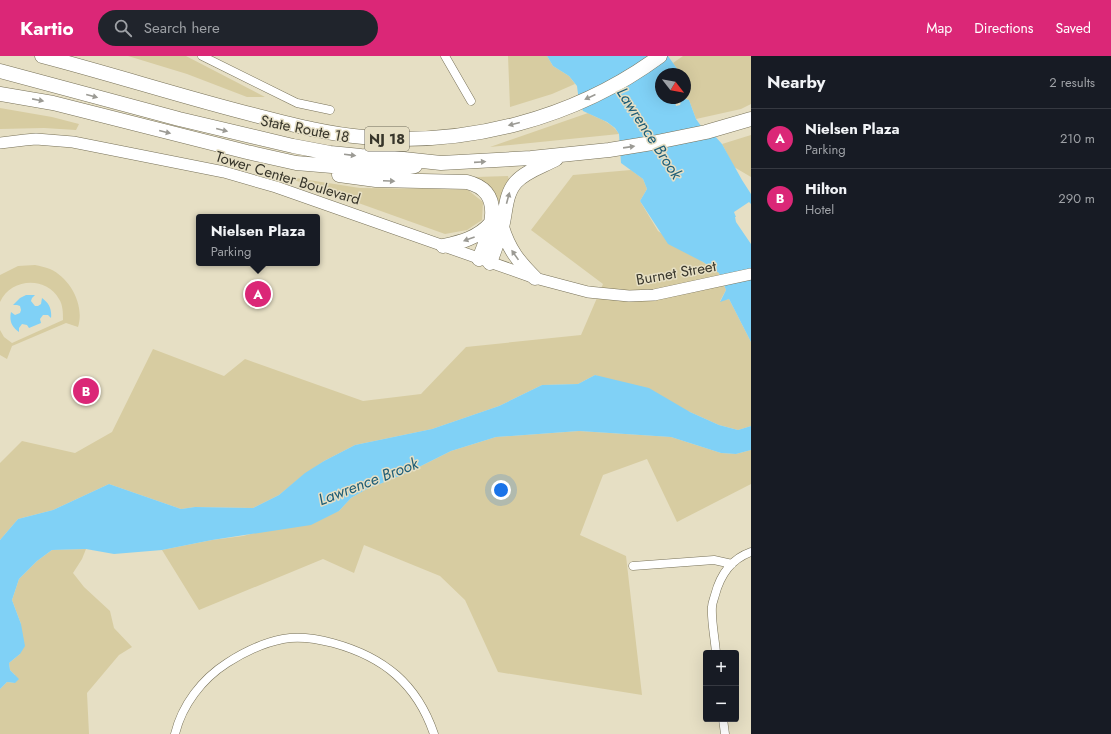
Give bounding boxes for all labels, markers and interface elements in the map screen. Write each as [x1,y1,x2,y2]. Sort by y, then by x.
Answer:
search box [98,10,378,46]
text: Kartio [20,15,74,42]
icon: search [112,17,134,39]
text: Search here [144,17,220,39]
text: Map [926,18,952,38]
text: Directions [974,18,1034,38]
text: Saved [1056,18,1091,38]
north arrow [655,68,691,104]
text: Nearby [767,70,825,94]
text: 2 results [1049,73,1095,92]
water label: Lawrence Brook [611,83,689,185]
one-way arrow [86,93,98,99]
one-way arrow [585,94,596,100]
one-way arrow [32,98,45,104]
street label: State Route 18 [259,110,351,148]
text: Nielsen Plaza [805,118,900,140]
one-way arrow [508,122,520,128]
one-way arrow [216,127,229,133]
road number: NJ 18 [365,127,409,151]
one-way arrow [159,129,171,135]
text: A [775,129,785,148]
text: 210 m [1060,129,1095,148]
text: Parking [805,140,846,159]
one-way arrow [623,144,635,150]
street label: Tower Center Boulevard [213,145,363,211]
one-way arrow [344,152,356,158]
one-way arrow [474,158,486,165]
one-way arrow [383,178,396,184]
text: Hilton [805,178,847,200]
text: B [776,189,784,208]
text: 290 m [1058,189,1095,208]
one-way arrow [505,192,511,204]
text: Hotel [805,200,834,219]
popup [196,214,320,266]
text: Nielsen Plaza [211,220,305,242]
one-way arrow [463,236,475,242]
text: Parking [211,242,251,261]
one-way arrow [511,250,519,260]
street label: Burnet Street [634,255,718,291]
pin: A [245,279,271,309]
pin: B [73,376,99,406]
water label: Lawrence Brook [315,451,423,511]
your location [491,480,511,500]
map controls [703,650,739,722]
button: + [703,650,739,686]
button: − [703,686,739,722]

